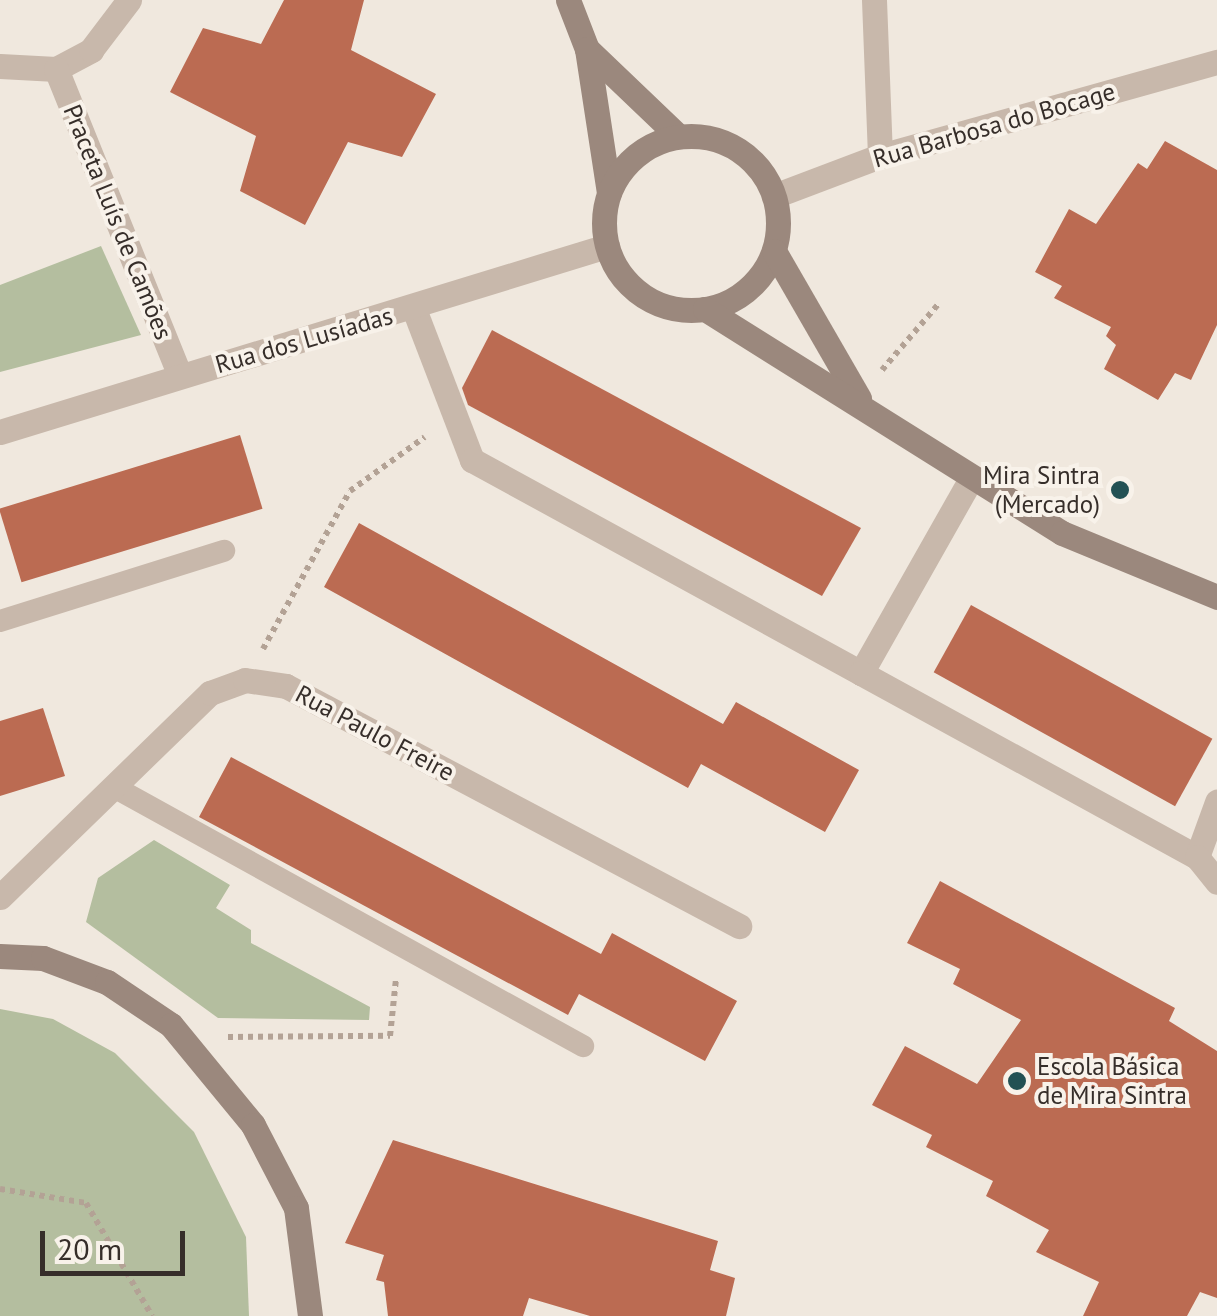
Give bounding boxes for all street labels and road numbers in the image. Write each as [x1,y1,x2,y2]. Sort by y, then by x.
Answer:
street label: Rua Barbosa do Bocage [869,76,1119,174]
street label: Praceta Luís de Camões [57,100,179,344]
street label: Rua dos Lusíadas [212,300,396,380]
street label: Rua Paulo Freire [290,679,460,787]

